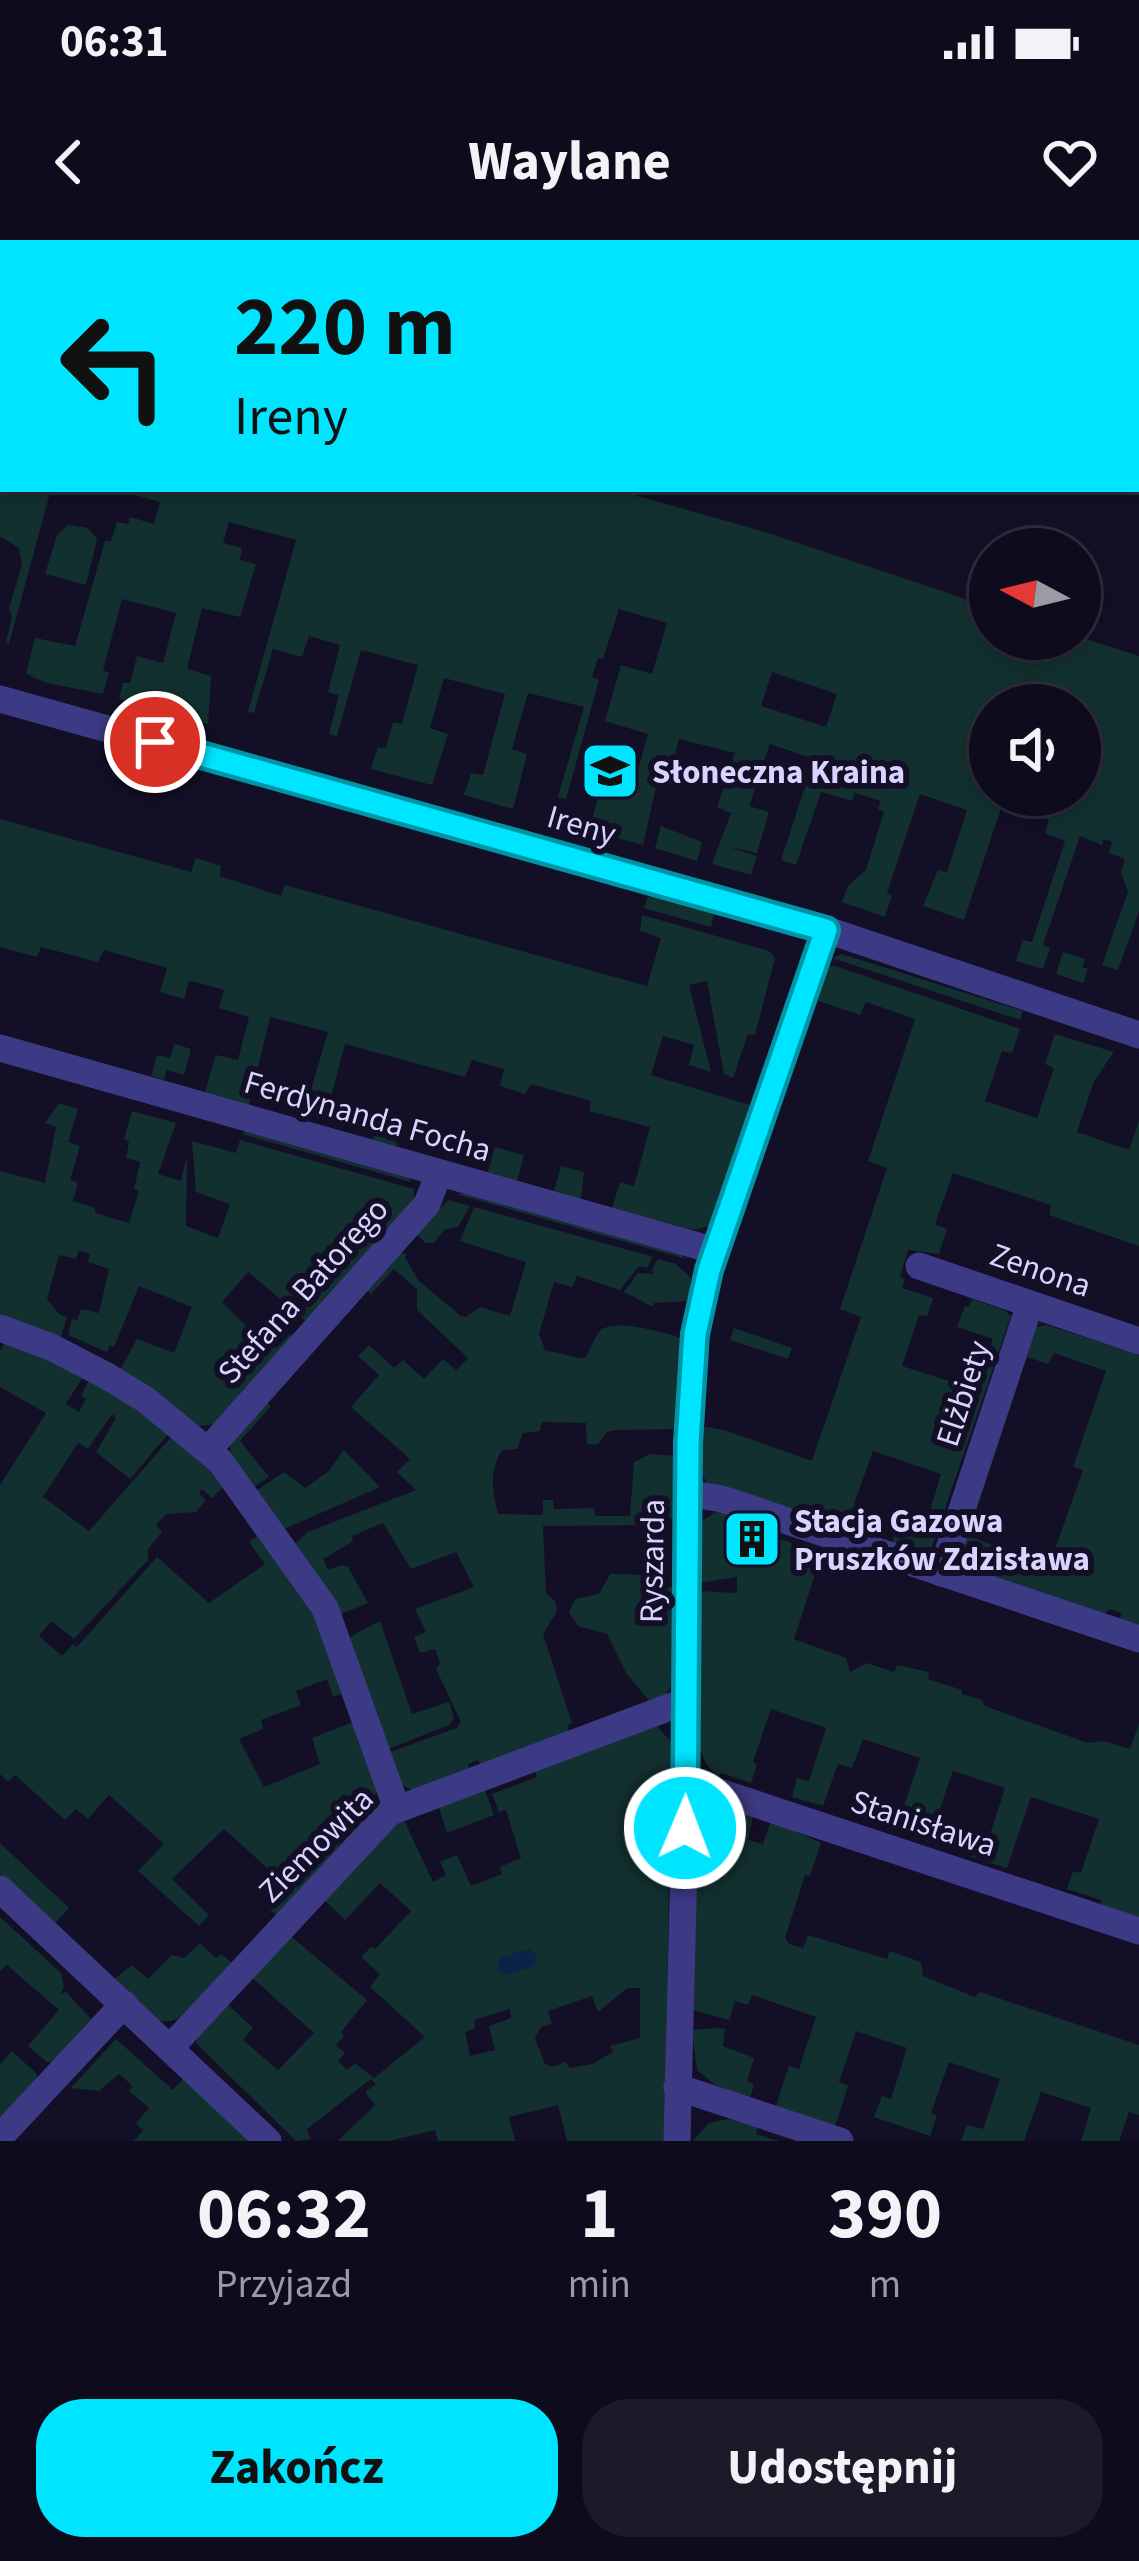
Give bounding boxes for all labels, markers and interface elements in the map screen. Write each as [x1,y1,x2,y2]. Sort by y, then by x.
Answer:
text: 06:31 [60,10,169,74]
text: Waylane [468,124,671,201]
icon: back [36,129,102,195]
icon: heart [1037,129,1103,195]
text: 220 m [234,268,456,388]
icon: left [36,288,192,444]
text: Ireny [234,379,348,456]
north arrow [969,528,1101,660]
map controls [969,528,1101,816]
button: sound [969,684,1101,816]
pin [104,691,206,793]
icon: arrive [122,709,188,775]
school or university icon: Słoneczna Kraina [579,740,641,802]
place label: Słoneczna Kraina [652,749,905,796]
street label: Ireny [542,793,622,858]
street label: Ferdynanda Focha [239,1059,496,1174]
street label: Stefana Batorego [207,1188,400,1394]
street label: Zenona [984,1231,1097,1310]
street label: Elżbiety [924,1334,1003,1452]
place label: Stacja Gazowa Pruszków Zdzisława [794,1498,1090,1583]
street label: Ryszarda [628,1499,677,1623]
building icon: Stacja Gazowa Pruszków Zdzisława [721,1508,783,1570]
position arrow [622,1765,748,1891]
street label: Ziemowita [248,1777,384,1913]
street label: Stanisława [845,1778,1002,1869]
text: 06:32 [197,2163,371,2266]
text: 1 [580,2163,618,2266]
text: 390 [828,2163,942,2266]
text: Przyjazd [215,2257,352,2313]
text: min [568,2257,631,2313]
text: m [869,2257,901,2313]
button: Zakończ [36,2399,558,2537]
button: Udostępnij [582,2399,1103,2537]

